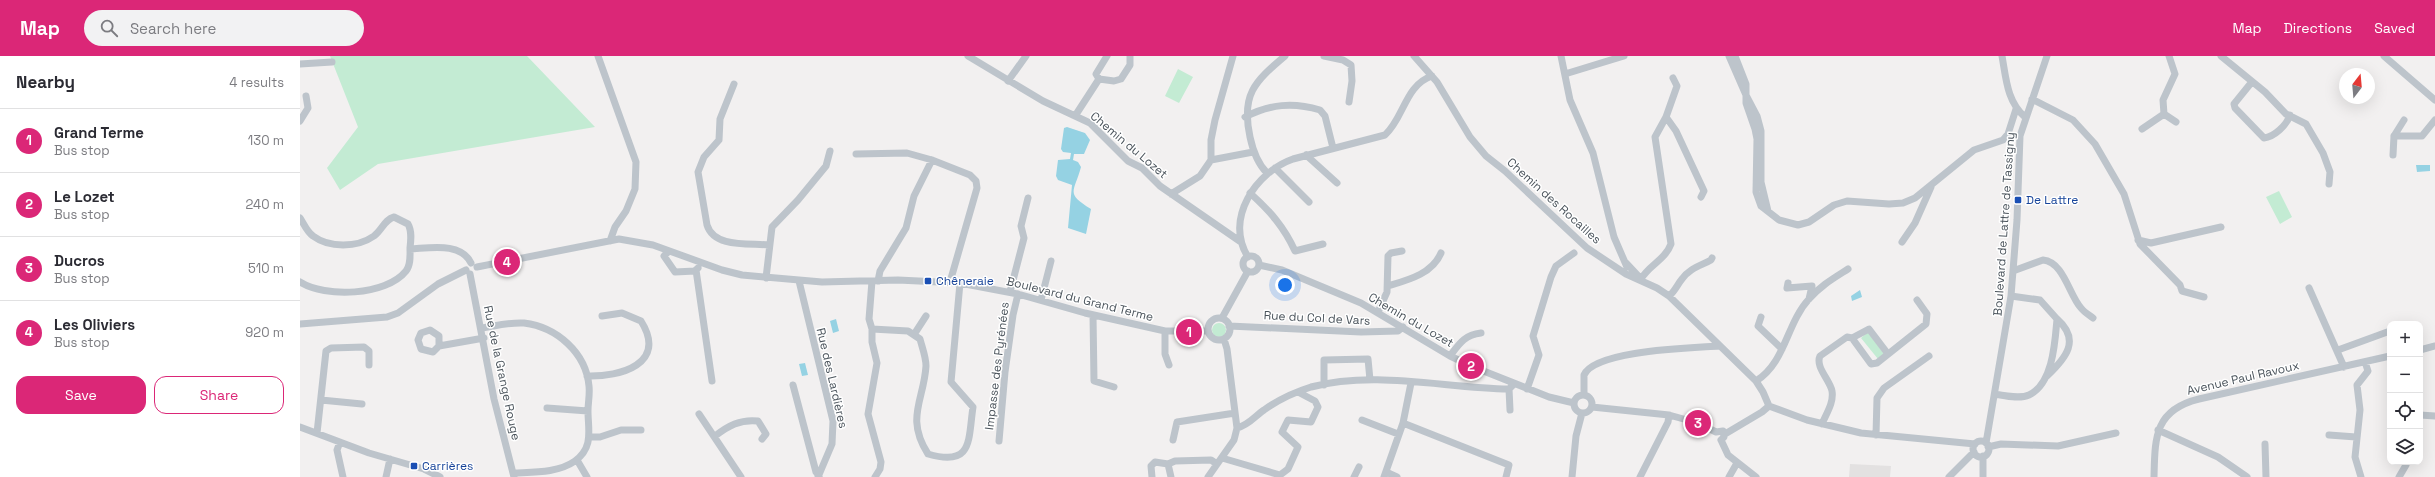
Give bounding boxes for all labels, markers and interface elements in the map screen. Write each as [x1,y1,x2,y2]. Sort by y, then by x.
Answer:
search box [84,10,364,46]
text: Map [20,16,60,41]
icon: search [98,17,120,39]
text: Search here [130,19,216,38]
text: Map [2232,19,2262,37]
text: Directions [2284,19,2352,37]
text: Saved [2374,19,2415,37]
north arrow [2339,68,2375,104]
text: Nearby [16,71,75,93]
text: 4 results [229,74,284,91]
street label: Chemin du Lozet [1087,108,1171,182]
text: Grand Terme [54,123,144,142]
street label: Boulevard de Lattre de Tassigny [1990,131,2018,317]
text: 1 [26,132,32,149]
text: 130 m [248,132,284,149]
text: Bus stop [54,142,110,159]
street label: Chemin des Rocailles [1504,154,1604,248]
text: Le Lozet [54,187,115,206]
place label: De Lattre [2026,192,2078,208]
marker: De Lattre [2013,195,2023,205]
text: 2 [25,196,33,213]
text: 240 m [246,196,284,213]
text: Bus stop [54,206,110,223]
pin: 4 [494,247,520,277]
text: Ducros [54,251,105,270]
text: 3 [25,260,33,277]
text: 510 m [248,260,284,277]
text: Bus stop [54,270,110,287]
place label: Chêneraie [936,273,994,289]
street label: Boulevard du Grand Terme [1005,273,1155,325]
your location [1275,275,1295,295]
marker: Chêneraie [923,276,933,286]
street label: Chemin du Lozet [1365,289,1457,351]
street label: Impasse des Pyrénées [981,301,1013,431]
street label: Rue de la Grange Rouge [480,304,524,442]
street label: Rue du Col de Vars [1263,307,1371,329]
text: Les Oliviers [54,315,135,334]
pin: 1 [1176,317,1202,347]
map controls [2387,321,2423,465]
button: + [2387,321,2423,357]
text: 4 [25,324,33,341]
text: 920 m [245,324,284,341]
street label: Rue des Lardières [813,326,851,430]
text: Bus stop [54,334,110,351]
pin: 2 [1458,351,1484,381]
street label: Avenue Paul Ravoux [2185,357,2301,399]
button: − [2387,357,2423,393]
button: Save [16,376,146,414]
button: Share [154,376,284,414]
button: locate [2387,393,2423,429]
pin: 3 [1685,408,1711,438]
button: layers [2387,429,2423,465]
place label: Carrières [422,458,473,474]
marker: Carrières [409,461,419,471]

